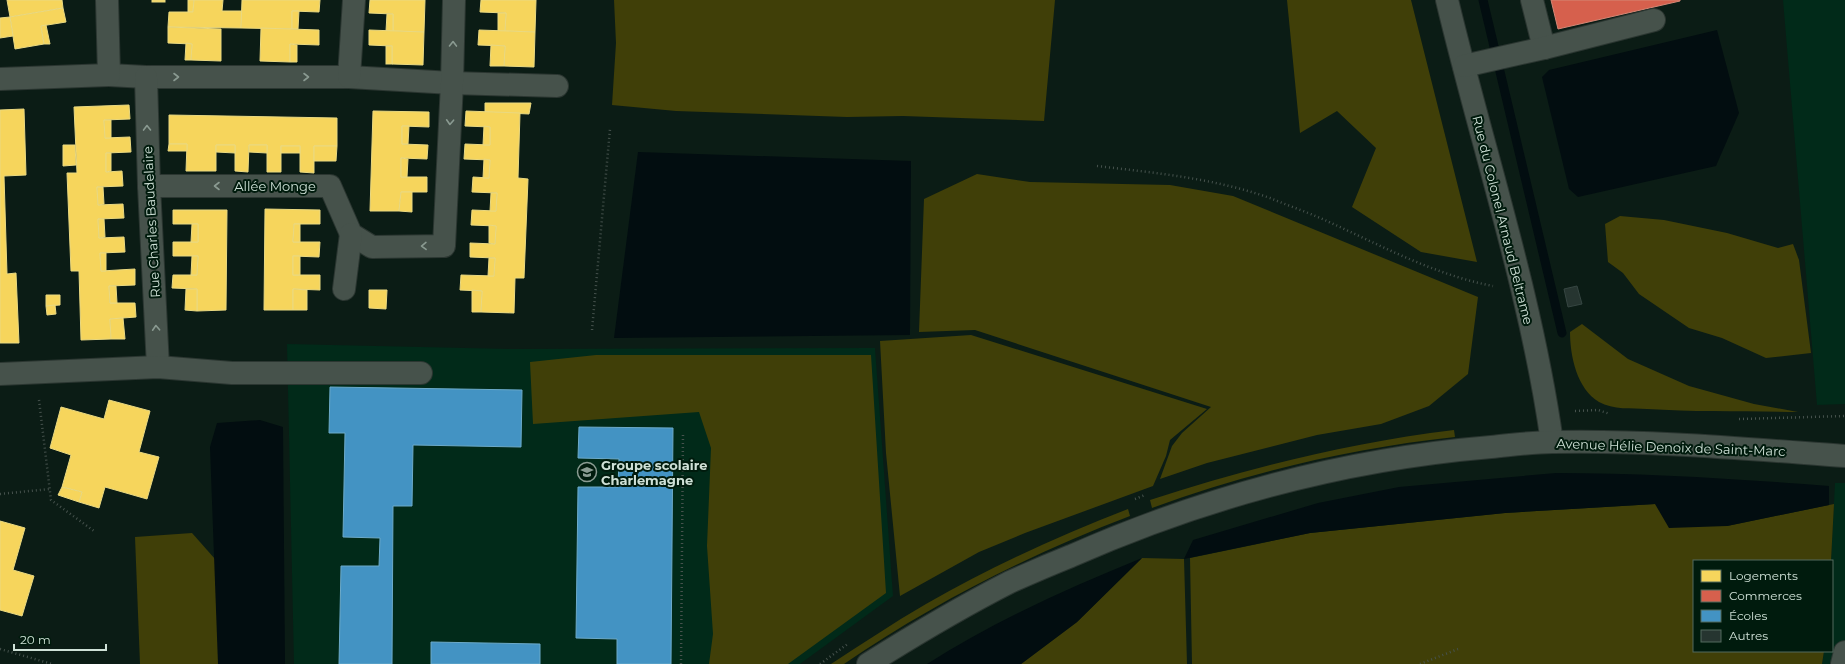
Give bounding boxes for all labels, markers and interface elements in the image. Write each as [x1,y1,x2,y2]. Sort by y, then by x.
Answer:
one-way arrow [449,41,457,47]
one-way arrow [173,73,179,81]
one-way arrow [303,73,309,81]
street label: Rue du Colonel Arnaud Beltrame [1469,114,1537,326]
one-way arrow [446,119,454,125]
one-way arrow [143,125,152,131]
street label: Rue Charles Baudelaire [139,146,163,298]
street label: Allée Monge [234,178,316,194]
one-way arrow [214,182,220,190]
one-way arrow [421,242,427,250]
one-way arrow [152,325,160,331]
street label: Avenue Hélie Denoix de Saint-Marc [1556,435,1786,459]
place label: Groupe scolaire Charlemagne [601,457,707,488]
school or university icon: Groupe scolaire Charlemagne [576,461,598,483]
legend [1693,560,1833,652]
text: Logements [1729,568,1798,583]
text: Commerces [1729,588,1802,603]
text: Écoles [1729,608,1768,623]
scale bar [14,626,106,652]
text: Autres [1729,628,1768,643]
text: 20 m [20,632,51,647]

